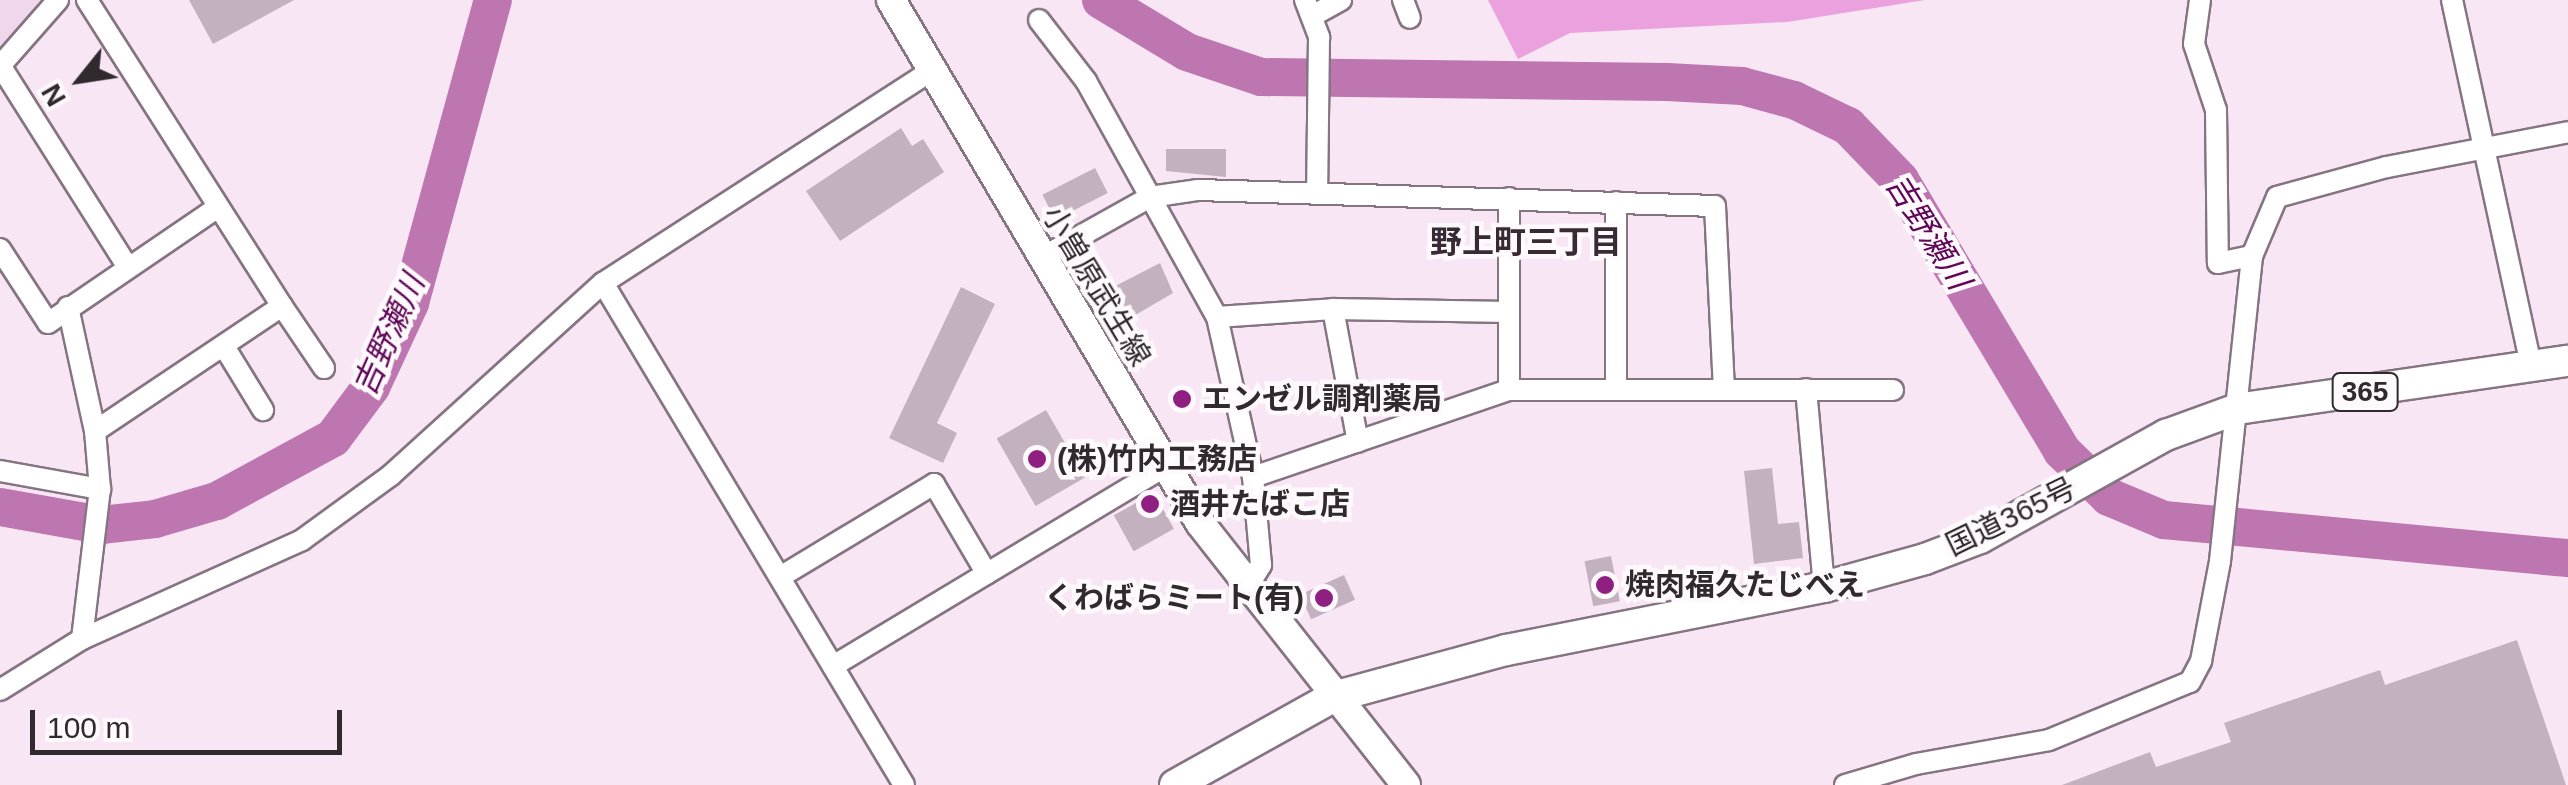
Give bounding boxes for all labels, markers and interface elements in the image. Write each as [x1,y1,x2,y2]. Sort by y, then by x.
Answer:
north arrow [30,30,130,130]
text: N [35,79,72,112]
water label: 吉野瀬川 [1878,168,1978,296]
street label: 小曽原武生線 [1034,200,1158,372]
district label: 野上町三丁目 [1430,223,1622,261]
water label: 吉野瀬川 [345,269,433,401]
road number: 365 [2330,369,2400,415]
place label: エンゼル調剤薬局 [1202,381,1442,417]
marker: エンゼル調剤薬局 [1171,388,1193,410]
place label: (株)竹内工務店 [1057,441,1257,477]
marker: (株)竹内工務店 [1026,448,1048,470]
street label: 国道365号 [1940,470,2082,564]
place label: 酒井たばこ店 [1170,486,1350,522]
marker: 酒井たばこ店 [1139,493,1161,515]
place label: 焼肉福久たじべえ [1625,567,1865,603]
marker: 焼肉福久たじべえ [1594,574,1616,596]
place label: くわばらミート(有) [1044,580,1304,616]
marker: くわばらミート(有) [1313,587,1335,609]
scale bar [35,690,348,752]
text: 100 m [47,711,130,744]

